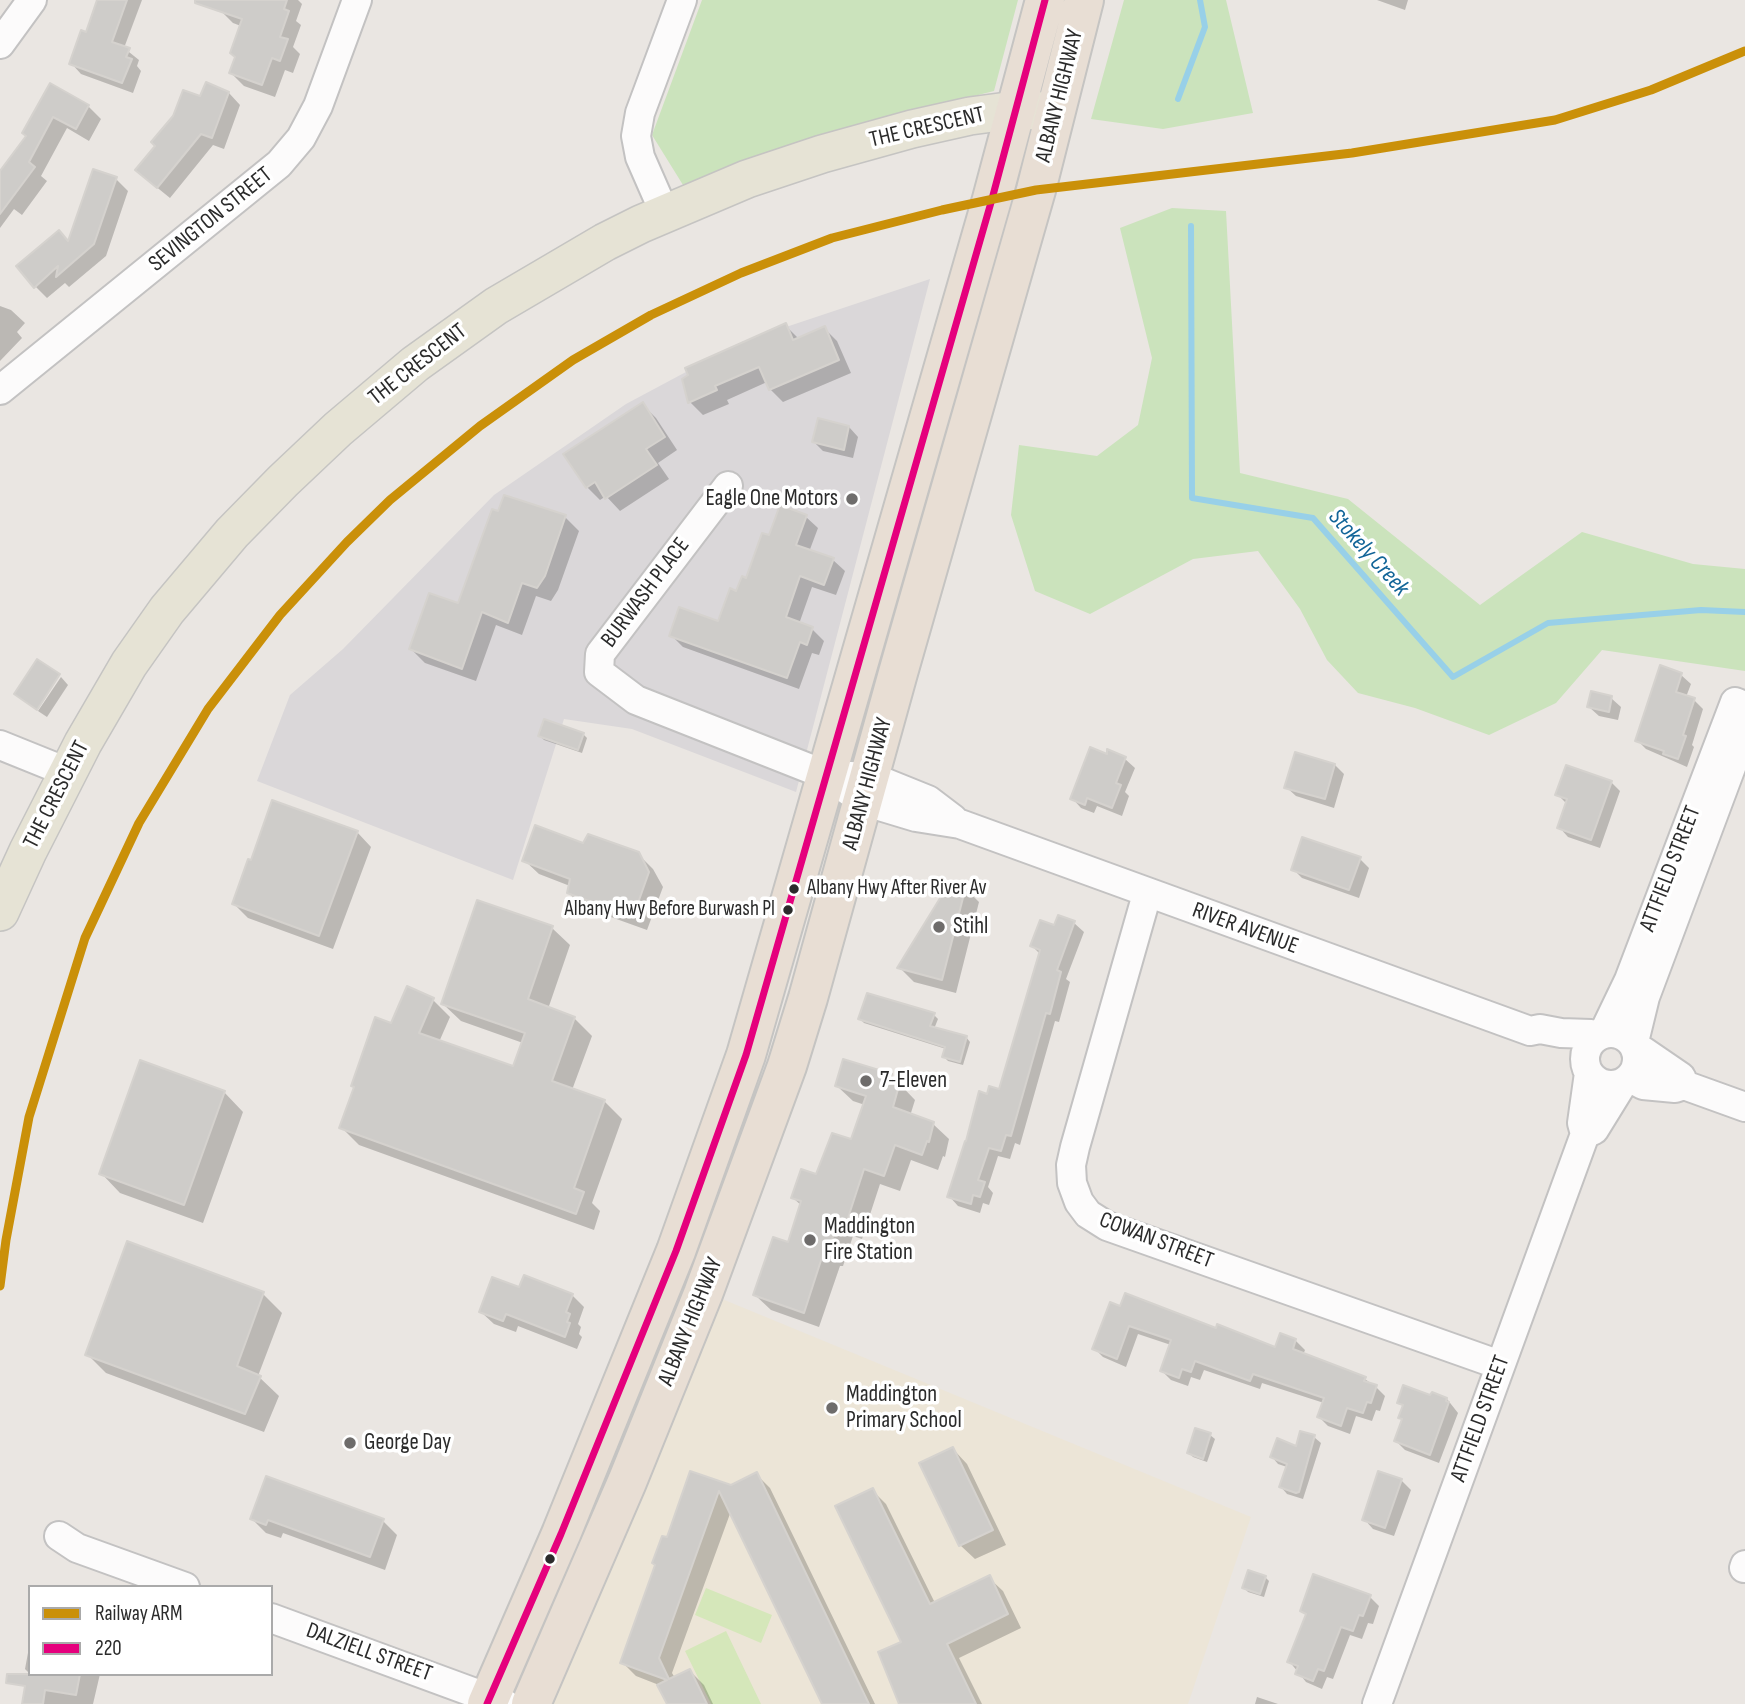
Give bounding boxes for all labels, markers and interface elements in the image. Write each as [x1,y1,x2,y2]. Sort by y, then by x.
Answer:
street label: ALBANY HIGHWAY [1030,27,1090,165]
street label: THE CRESCENT [867,101,987,155]
street label: SEVINGTON STREET [144,162,278,278]
street label: THE CRESCENT [363,318,473,412]
place label: Eagle One Motors [705,485,838,513]
marker: Eagle One Motors [844,491,860,507]
water label: Stokely Creek [1321,503,1415,603]
street label: BURWASH PLACE [596,533,696,653]
street label: ALBANY HIGHWAY [837,715,899,853]
street label: THE CRESCENT [18,737,96,853]
street label: ATTFIELD STREET [1634,802,1708,936]
place label: Albany Hwy After River Av [807,876,987,902]
marker: Albany Hwy After River Av [787,882,801,896]
place label: Albany Hwy Before Burwash Pl [564,897,775,923]
street label: RIVER AVENUE [1188,897,1302,961]
marker: Albany Hwy Before Burwash Pl [781,903,795,917]
place label: Stihl [953,913,988,941]
marker: Stihl [931,919,947,935]
place label: 7-Eleven [880,1067,947,1095]
marker: 7-Eleven [858,1073,874,1089]
street label: COWAN STREET [1095,1207,1217,1275]
place label: Maddington Fire Station [824,1213,915,1267]
marker: Maddington Fire Station [802,1232,818,1248]
street label: ALBANY HIGHWAY [653,1254,729,1390]
street label: ATTFIELD STREET [1445,1352,1517,1486]
place label: Maddington Primary School [846,1381,962,1435]
marker: Maddington Primary School [824,1400,840,1416]
place label: George Day [364,1429,451,1457]
marker: George Day [342,1435,358,1451]
unlabelled marker [543,1552,557,1566]
legend [28,1585,273,1676]
text: Railway ARM [95,1601,182,1626]
street label: DALZIELL STREET [302,1617,436,1689]
text: 220 [95,1636,122,1661]

